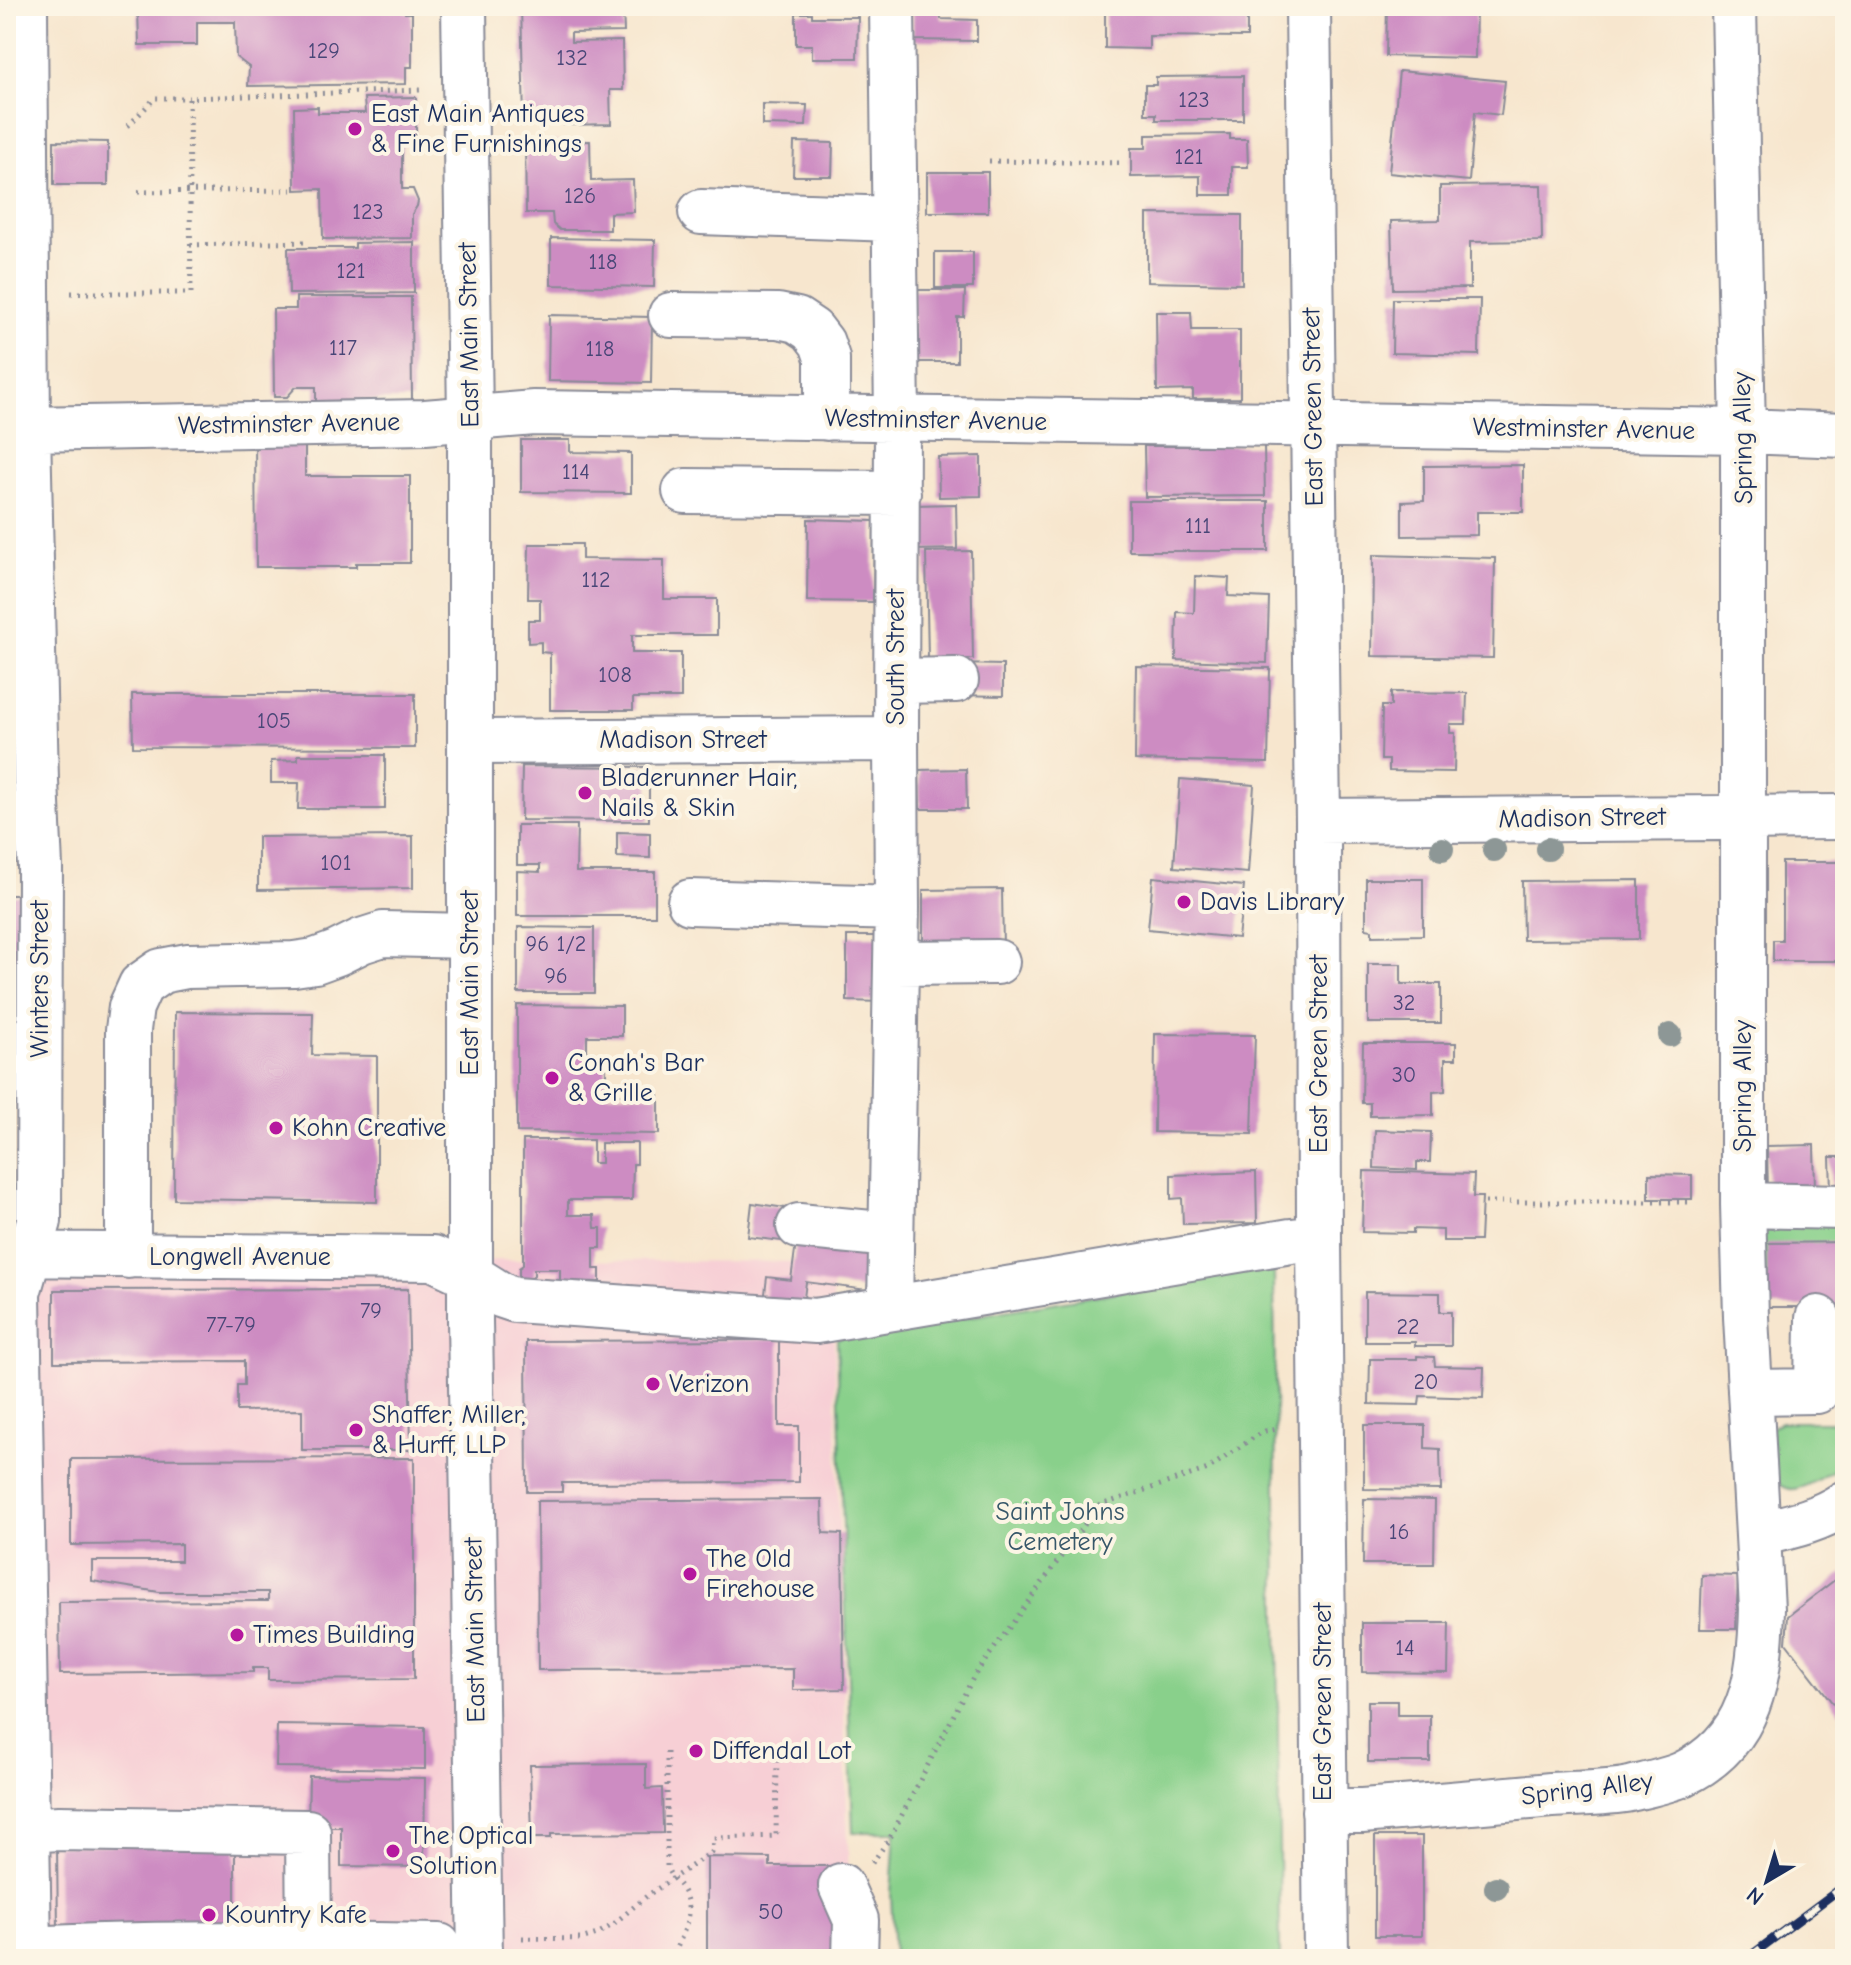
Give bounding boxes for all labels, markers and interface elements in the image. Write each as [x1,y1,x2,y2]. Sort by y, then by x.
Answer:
house number: 129 [308,38,340,64]
house number: 132 [556,45,588,71]
house number: 123 [1178,87,1210,113]
place label: East Main Antiques & Fine Furnishings [371,99,585,159]
marker: East Main Antiques & Fine Furnishings [346,120,364,138]
house number: 121 [1175,144,1203,170]
house number: 126 [564,183,596,209]
house number: 123 [352,199,384,225]
street label: East Main Street [452,241,486,428]
house number: 118 [589,249,617,275]
house number: 121 [337,258,365,284]
street label: East Green Street [1296,306,1330,507]
house number: 117 [329,335,358,361]
house number: 118 [586,336,614,362]
street label: Spring Alley [1727,371,1759,504]
street label: Westminster Avenue [824,403,1048,437]
street label: Westminster Avenue [177,407,401,441]
street label: Westminster Avenue [1472,412,1696,446]
house number: 114 [562,459,590,485]
house number: 111 [1185,513,1211,539]
house number: 112 [582,567,610,593]
street label: South Street [881,587,911,725]
house number: 108 [598,662,632,688]
house number: 105 [257,708,291,734]
street label: Madison Street [599,725,768,755]
place label: Bladerunner Hair, Nails & Skin [601,763,798,823]
marker: Bladerunner Hair, Nails & Skin [576,784,594,802]
street label: Madison Street [1498,802,1668,834]
house number: 101 [321,850,351,876]
place label: Davis Library [1200,887,1344,917]
street label: East Main Street [455,889,485,1076]
marker: Davis Library [1175,893,1193,911]
street label: Winters Street [25,899,55,1058]
house number: 96 1/2 [526,931,586,957]
street label: East Green Street [1304,953,1334,1153]
house number: 96 [544,963,568,989]
house number: 32 [1393,990,1415,1016]
street label: Spring Alley [1728,1019,1758,1152]
place label: Conah's Bar & Grille [568,1048,705,1108]
house number: 30 [1392,1062,1416,1088]
marker: Conah's Bar & Grille [543,1069,561,1087]
place label: Kohn Creative [292,1113,446,1143]
marker: Kohn Creative [267,1119,285,1137]
street label: Longwell Avenue [149,1242,331,1272]
house number: 79 [360,1298,382,1324]
house number: 77-79 [206,1312,256,1338]
house number: 22 [1396,1314,1420,1340]
place label: Verizon [669,1369,749,1399]
house number: 20 [1414,1369,1438,1395]
marker: Verizon [644,1375,662,1393]
place label: Shaffer, Miller, & Hurff, LLP [372,1400,526,1460]
marker: Shaffer, Miller, & Hurff, LLP [347,1421,365,1439]
park label: Saint Johns Cemetery [996,1497,1124,1557]
house number: 16 [1389,1519,1409,1545]
street label: East Main Street [458,1536,492,1723]
place label: The Old Firehouse [706,1544,815,1604]
marker: The Old Firehouse [681,1565,699,1583]
street label: East Green Street [1308,1601,1338,1801]
place label: Times Building [253,1620,415,1650]
marker: Times Building [228,1626,246,1644]
house number: 14 [1395,1635,1415,1661]
place label: Diffendal Lot [712,1736,852,1766]
marker: Diffendal Lot [687,1742,705,1760]
street label: Spring Alley [1519,1766,1655,1812]
place label: The Optical Solution [409,1821,534,1881]
north arrow [1727,1841,1807,1921]
marker: The Optical Solution [384,1842,402,1860]
text: N [1742,1881,1769,1911]
house number: 50 [758,1899,784,1925]
place label: Kountry Kafe [225,1900,367,1930]
marker: Kountry Kafe [200,1906,218,1924]

